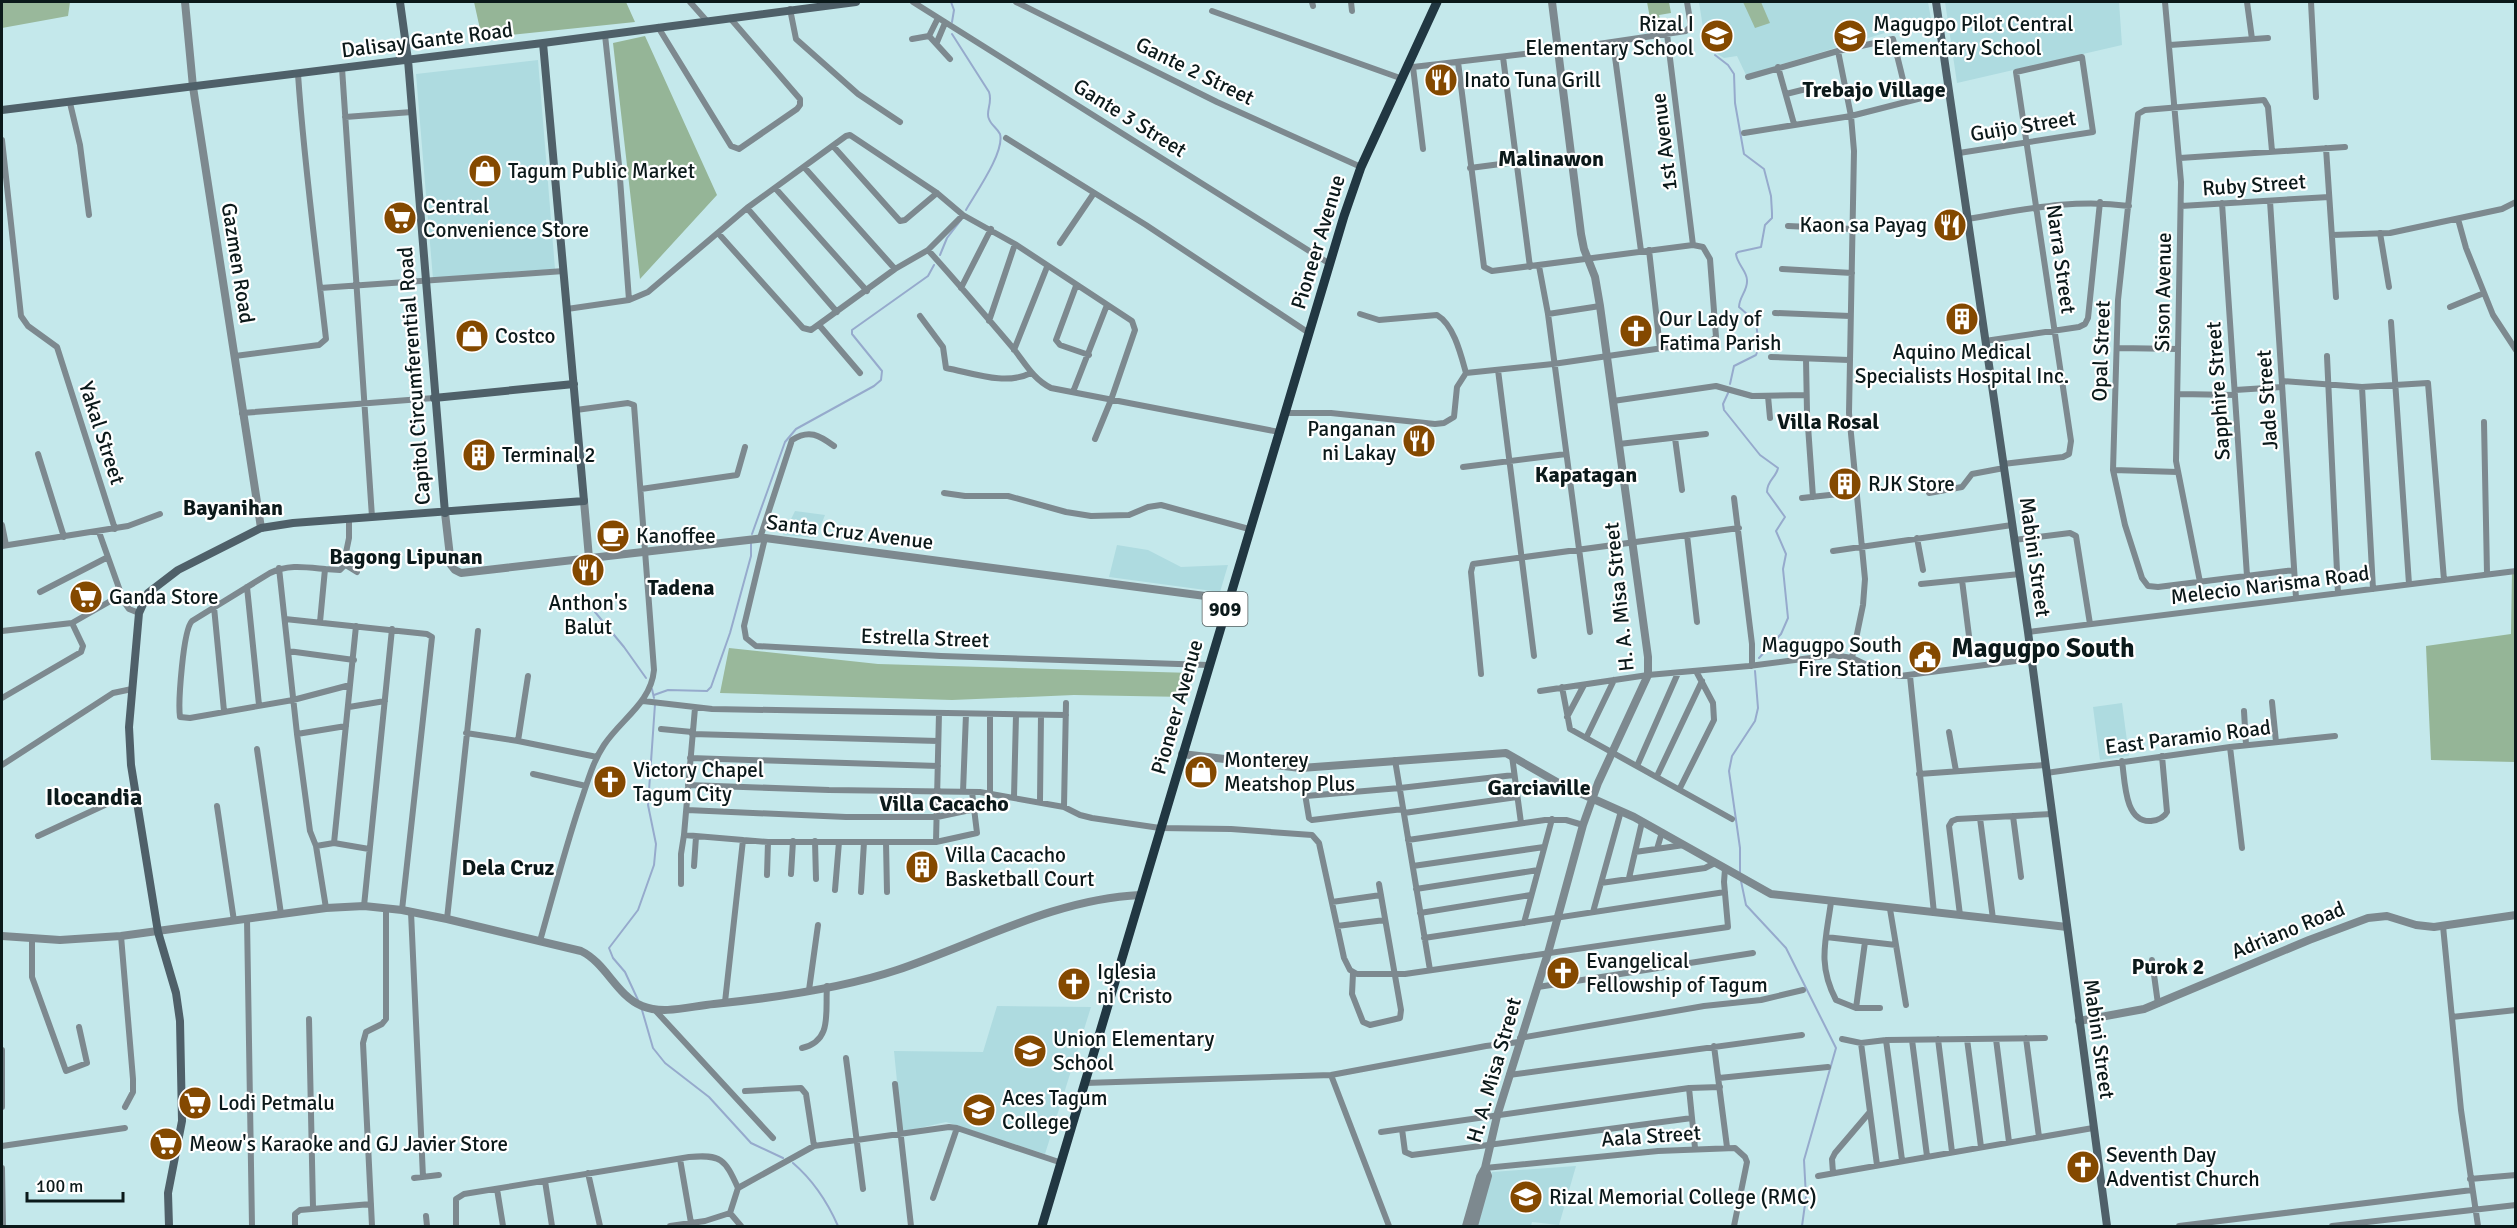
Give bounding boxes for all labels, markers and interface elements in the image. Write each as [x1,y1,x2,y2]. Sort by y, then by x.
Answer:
place label: Rizal I Elementary School [1525,11,1694,61]
place label: Magugpo Pilot Central Elementary School [1873,11,2073,61]
street label: Dalisay Gante Road [340,17,514,63]
school or university icon: Rizal I Elementary School [1699,18,1735,54]
school or university icon: Magugpo Pilot Central Elementary School [1832,18,1868,54]
street label: Gante 2 Street [1132,31,1258,111]
restaurant icon: Inato Tuna Grill [1423,62,1459,98]
place label: Inato Tuna Grill [1464,67,1601,93]
street label: Gante 3 Street [1069,73,1191,163]
district label: Trebajo Village [1802,76,1946,103]
street label: 1st Avenue [1645,92,1683,192]
street label: Guijo Street [1968,105,2078,147]
district label: Malinawon [1498,145,1604,172]
shop icon: Tagum Public Market [467,153,503,189]
place label: Tagum Public Market [508,158,695,184]
street label: Ruby Street [2201,168,2307,202]
street label: Pioneer Avenue [1285,172,1351,312]
place label: Central Convenience Store [423,193,589,243]
supermarket icon: Central Convenience Store [382,200,418,236]
street label: Gazmen Road [216,201,260,325]
street label: Narra Street [2040,203,2082,315]
restaurant icon: Kaon sa Payag [1932,207,1968,243]
place label: Kaon sa Payag [1799,212,1927,238]
street label: Sison Avenue [2149,232,2177,352]
street label: Capitol Circumferential Road [392,246,436,506]
street label: Opal Street [2086,300,2116,402]
building icon: Aquino Medical Specialists Hospital Inc. [1944,301,1980,337]
place label: Our Lady of Fatima Parish [1659,306,1781,356]
church icon: Our Lady of Fatima Parish [1618,313,1654,349]
shop icon: Costco [454,318,490,354]
street label: Sapphire Street [2200,321,2236,461]
place label: Costco [495,323,556,349]
place label: Aquino Medical Specialists Hospital Inc. [1855,339,2069,389]
street label: Jade Street [2251,349,2283,451]
street label: Yakal Street [73,378,131,488]
district label: Villa Rosal [1777,408,1879,435]
place label: Panganan ni Lakay [1307,416,1396,466]
restaurant icon: Panganan ni Lakay [1401,423,1437,459]
building icon: Terminal 2 [461,437,497,473]
place label: Terminal 2 [502,442,595,468]
district label: Kapatagan [1535,461,1637,488]
building icon: RJK Store [1827,466,1863,502]
place label: RJK Store [1868,471,1955,497]
district label: Bayanihan [183,494,283,521]
street label: Mabini Street [2014,495,2056,619]
street label: Santa Cruz Avenue [765,509,935,555]
cafe icon: Kanoffee [595,518,631,554]
street label: H. A. Misa Street [1598,521,1640,673]
place label: Kanoffee [636,523,716,549]
district label: Bagong Lipunan [329,543,483,570]
restaurant icon: Anthon's Balut [570,552,606,588]
street label: Melecio Narisma Road [2169,560,2371,610]
district label: Tadena [648,574,714,601]
supermarket icon: Ganda Store [68,579,104,615]
place label: Ganda Store [109,584,219,610]
place label: Anthon's Balut [549,590,627,640]
road number: 909 [1202,592,1248,626]
street label: Estrella Street [860,623,990,653]
place label: Magugpo South Fire Station [1761,632,1902,682]
district label: Magugpo South [1951,632,2135,665]
street label: Pioneer Avenue [1145,637,1209,777]
public building icon: Magugpo South Fire Station [1907,639,1943,675]
street label: East Paramio Road [2104,714,2272,760]
place label: Monterey Meatshop Plus [1224,747,1355,797]
shop icon: Monterey Meatshop Plus [1183,754,1219,790]
place label: Victory Chapel Tagum City [633,757,764,807]
church icon: Victory Chapel Tagum City [592,764,628,800]
district label: Garciaville [1487,774,1591,801]
district label: Ilocandia [46,782,142,812]
district label: Villa Cacacho [879,790,1009,817]
place label: Villa Cacacho Basketball Court [945,842,1094,892]
building icon: Villa Cacacho Basketball Court [904,849,940,885]
district label: Dela Cruz [462,854,555,881]
street label: Adriano Road [2227,895,2349,965]
place label: Evangelical Fellowship of Tagum [1586,948,1768,998]
district label: Purok 2 [2132,953,2204,980]
church icon: Evangelical Fellowship of Tagum [1545,955,1581,991]
place label: Iglesia ni Cristo [1097,959,1173,1009]
church icon: Iglesia ni Cristo [1056,966,1092,1002]
street label: Mabini Street [2078,977,2120,1101]
street label: H. A. Misa Street [1461,994,1527,1146]
place label: Union Elementary School [1053,1026,1215,1076]
school or university icon: Union Elementary School [1012,1033,1048,1069]
supermarket icon: Lodi Petmalu [177,1085,213,1121]
place label: Aces Tagum College [1002,1085,1107,1135]
place label: Lodi Petmalu [218,1090,335,1116]
school or university icon: Aces Tagum College [961,1092,997,1128]
street label: Aala Street [1600,1120,1702,1152]
supermarket icon: Meow's Karaoke and GJ Javier Store [148,1126,184,1162]
place label: Meow's Karaoke and GJ Javier Store [189,1131,508,1157]
place label: Seventh Day Adventist Church [2106,1142,2260,1192]
church icon: Seventh Day Adventist Church [2065,1149,2101,1185]
scale bar [27,1165,123,1203]
text: 100 m [36,1175,83,1197]
school or university icon: Rizal Memorial College (RMC) [1508,1179,1544,1215]
place label: Rizal Memorial College (RMC) [1549,1184,1817,1210]

